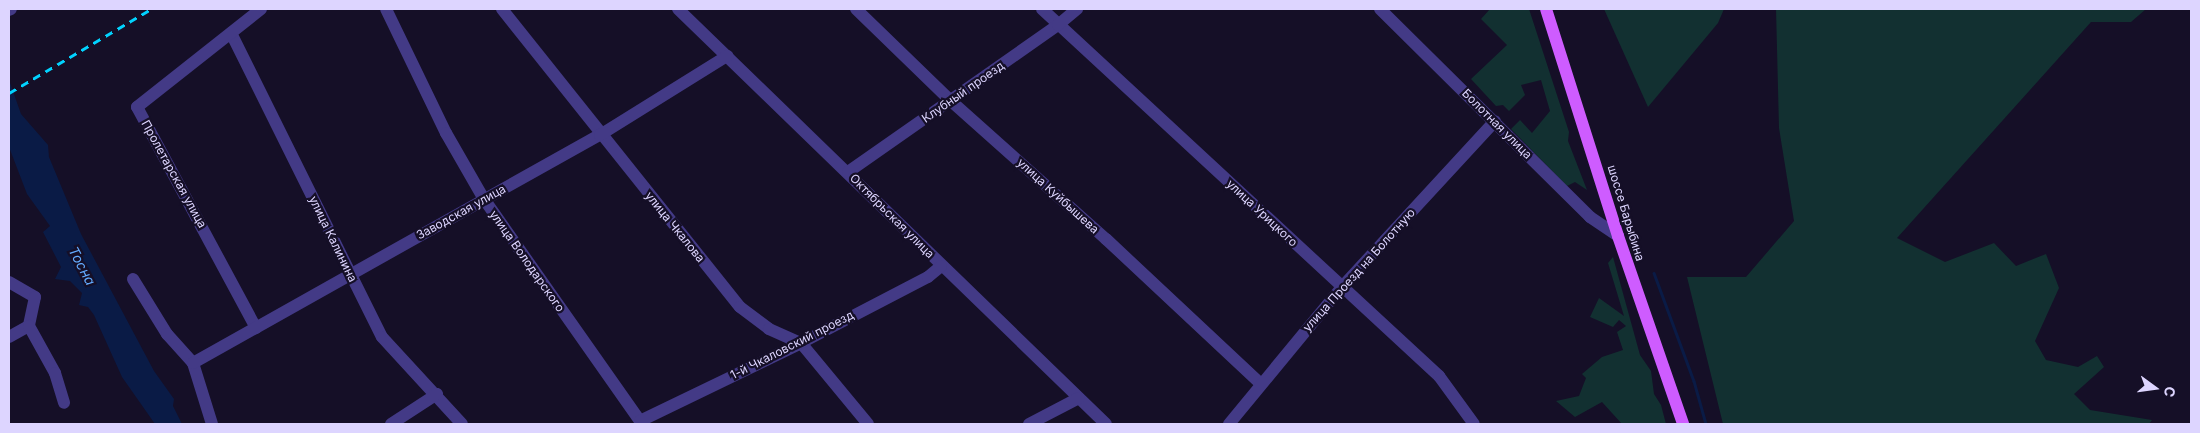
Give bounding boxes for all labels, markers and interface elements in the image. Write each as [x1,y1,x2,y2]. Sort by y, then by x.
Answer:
street label: Клубный проезд [919,58,1007,126]
street label: Болотная улица [1459,86,1535,162]
street label: Пролетарская улица [138,117,210,231]
street label: улица Куйбышева [1014,155,1102,237]
street label: шоссе Барыбина [1605,163,1647,263]
street label: Октябрьская улица [847,171,937,261]
street label: улица Урицкого [1224,176,1300,250]
street label: Заводская улица [414,181,508,243]
street label: улица Чкалова [642,189,708,265]
street label: улица Калинина [306,193,360,285]
street label: улица Проезд на Болотную [1300,205,1418,335]
street label: улица Володарского [486,207,568,315]
water label: Тосна [65,244,99,288]
street label: 1-й Чкаловский проезд [728,308,856,382]
north arrow [2130,363,2180,413]
text: С [2161,385,2180,399]

